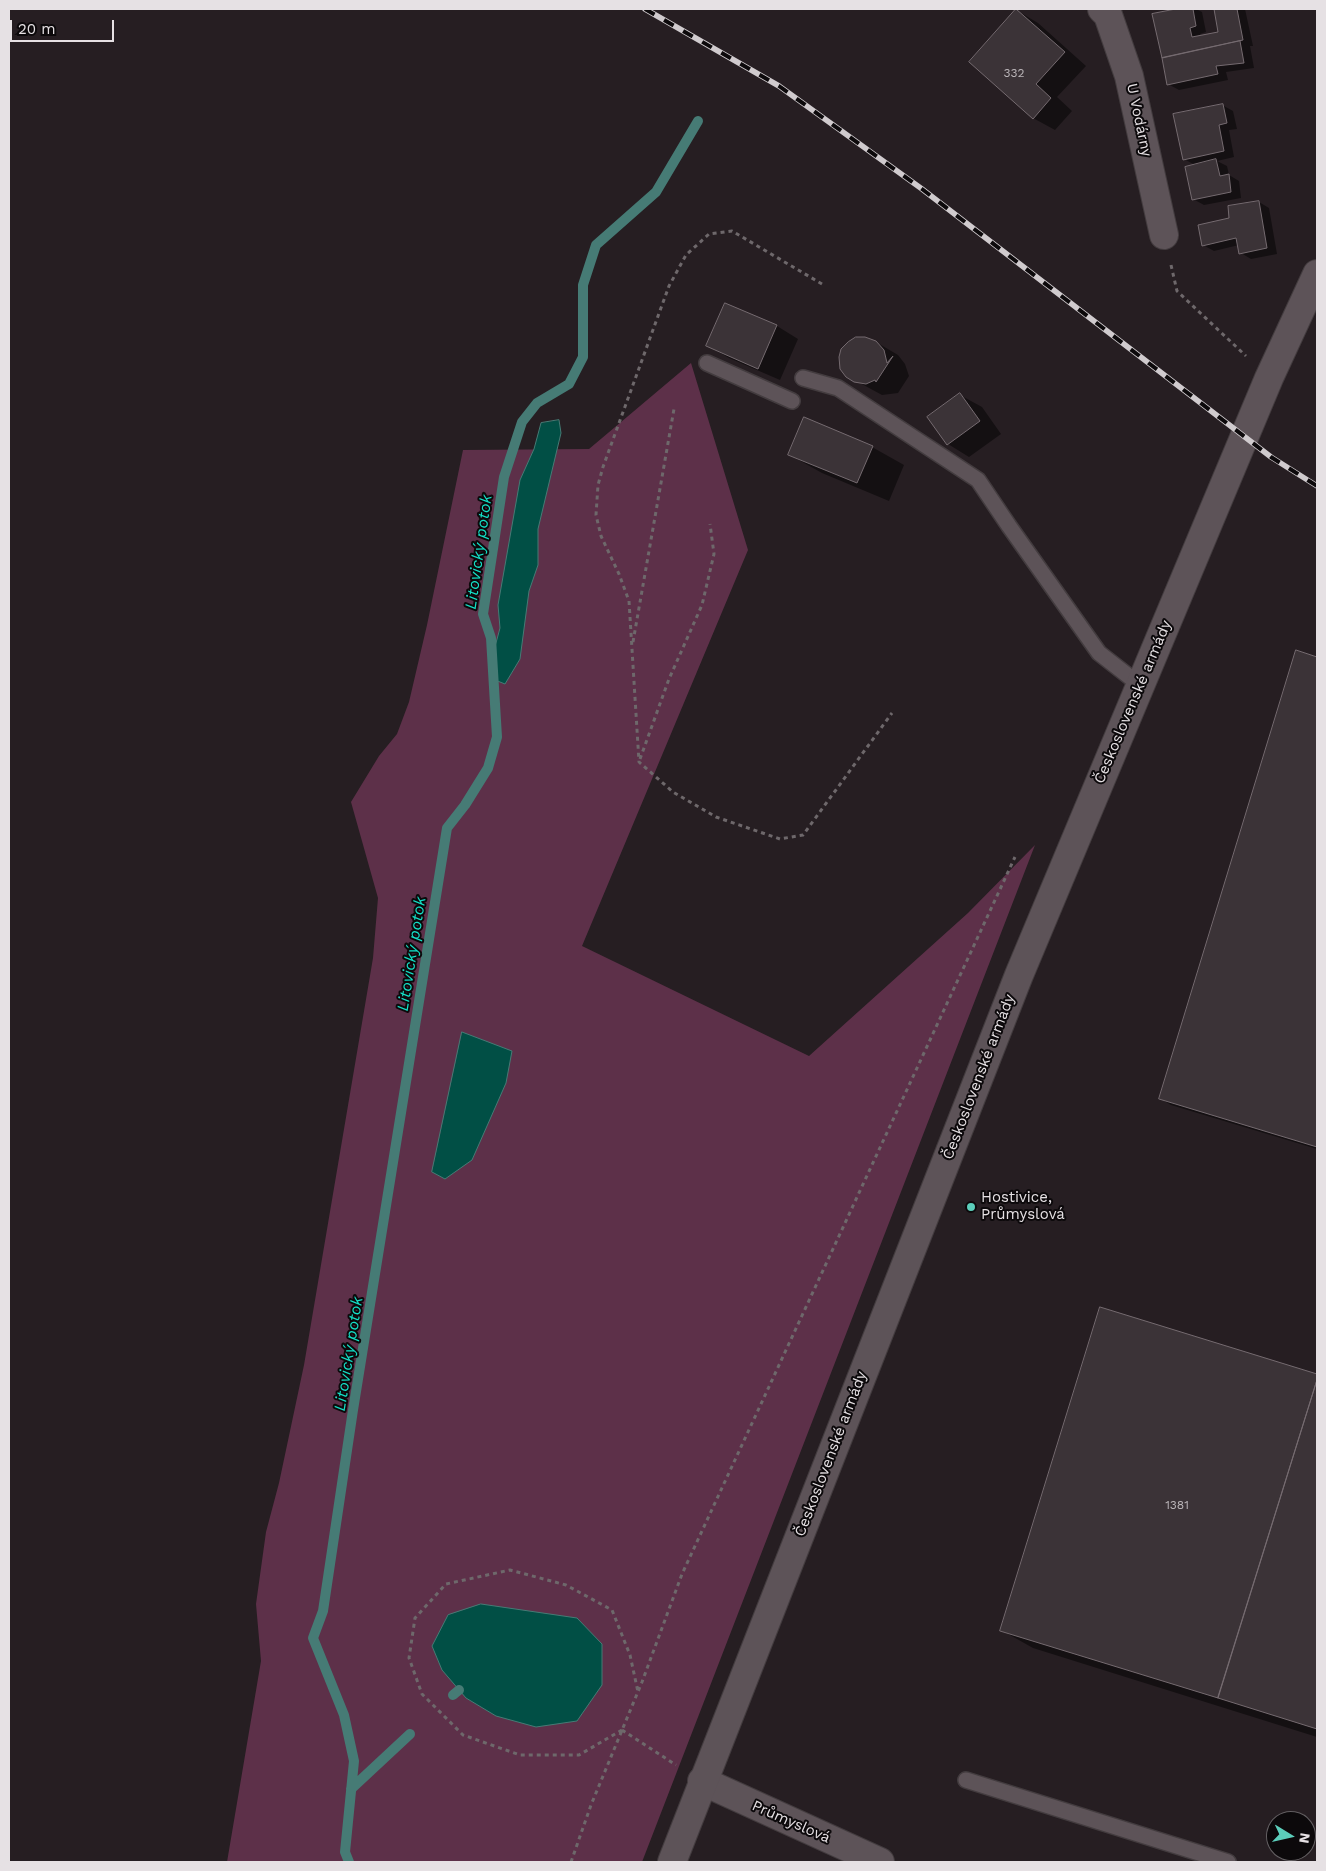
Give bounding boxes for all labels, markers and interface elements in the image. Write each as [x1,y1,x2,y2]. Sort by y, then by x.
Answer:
scale bar [12,10,116,42]
text: 20 m [18,20,56,38]
house number: 332 [1004,66,1024,80]
street label: U Vodárny [1122,82,1156,158]
water label: Litovický potok [461,493,497,611]
street label: Československé armády [1090,618,1176,786]
water label: Litovický potok [393,895,431,1013]
street label: Československé armády [939,992,1019,1162]
place label: Hostivice, Průmyslová [981,1189,1065,1224]
marker: Hostivice, Průmyslová [965,1201,977,1213]
water label: Litovický potok [330,1295,368,1413]
street label: Československé armády [791,1369,871,1539]
house number: 1381 [1165,1498,1189,1512]
street label: Průmyslová [749,1797,833,1847]
north arrow [1266,1811,1316,1861]
text: N [1296,1832,1314,1845]

